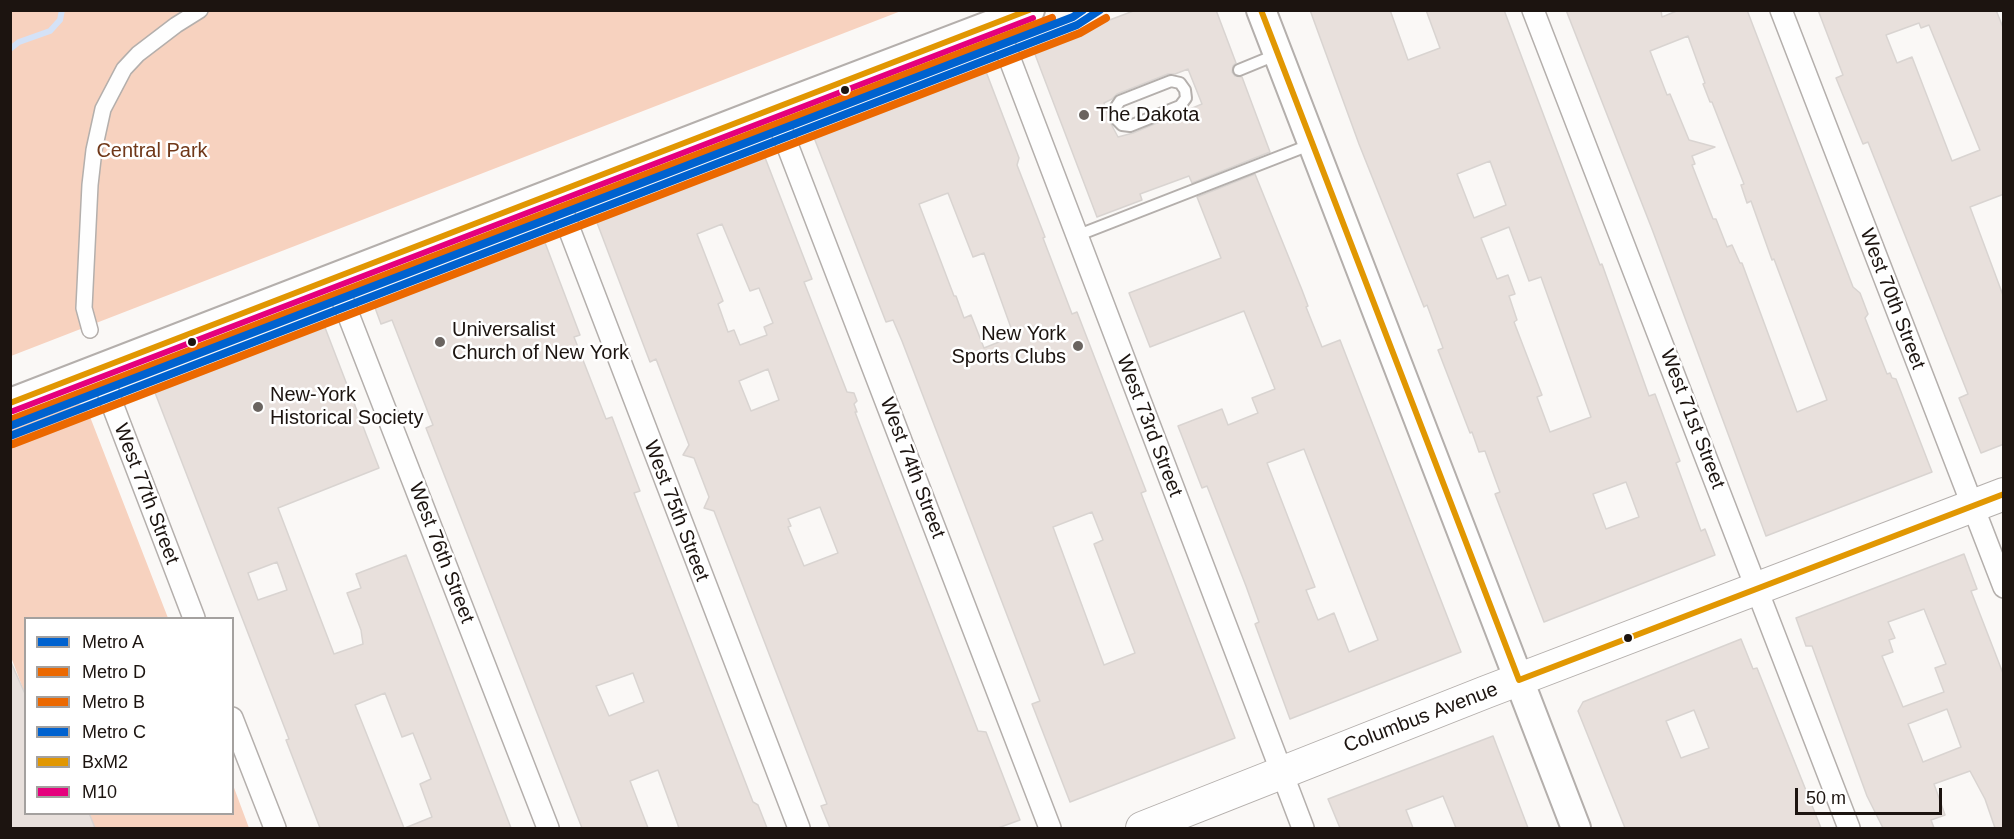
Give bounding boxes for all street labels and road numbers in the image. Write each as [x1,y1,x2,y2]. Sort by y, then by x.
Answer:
street label: West 70th Street [1854,225,1930,373]
street label: West 71st Street [1654,346,1730,492]
street label: West 73rd Street [1111,352,1187,500]
street label: West 74th Street [874,394,950,542]
street label: West 77th Street [108,420,184,568]
street label: West 75th Street [638,437,714,585]
street label: West 76th Street [403,479,479,627]
street label: Columbus Avenue [1341,678,1501,758]

